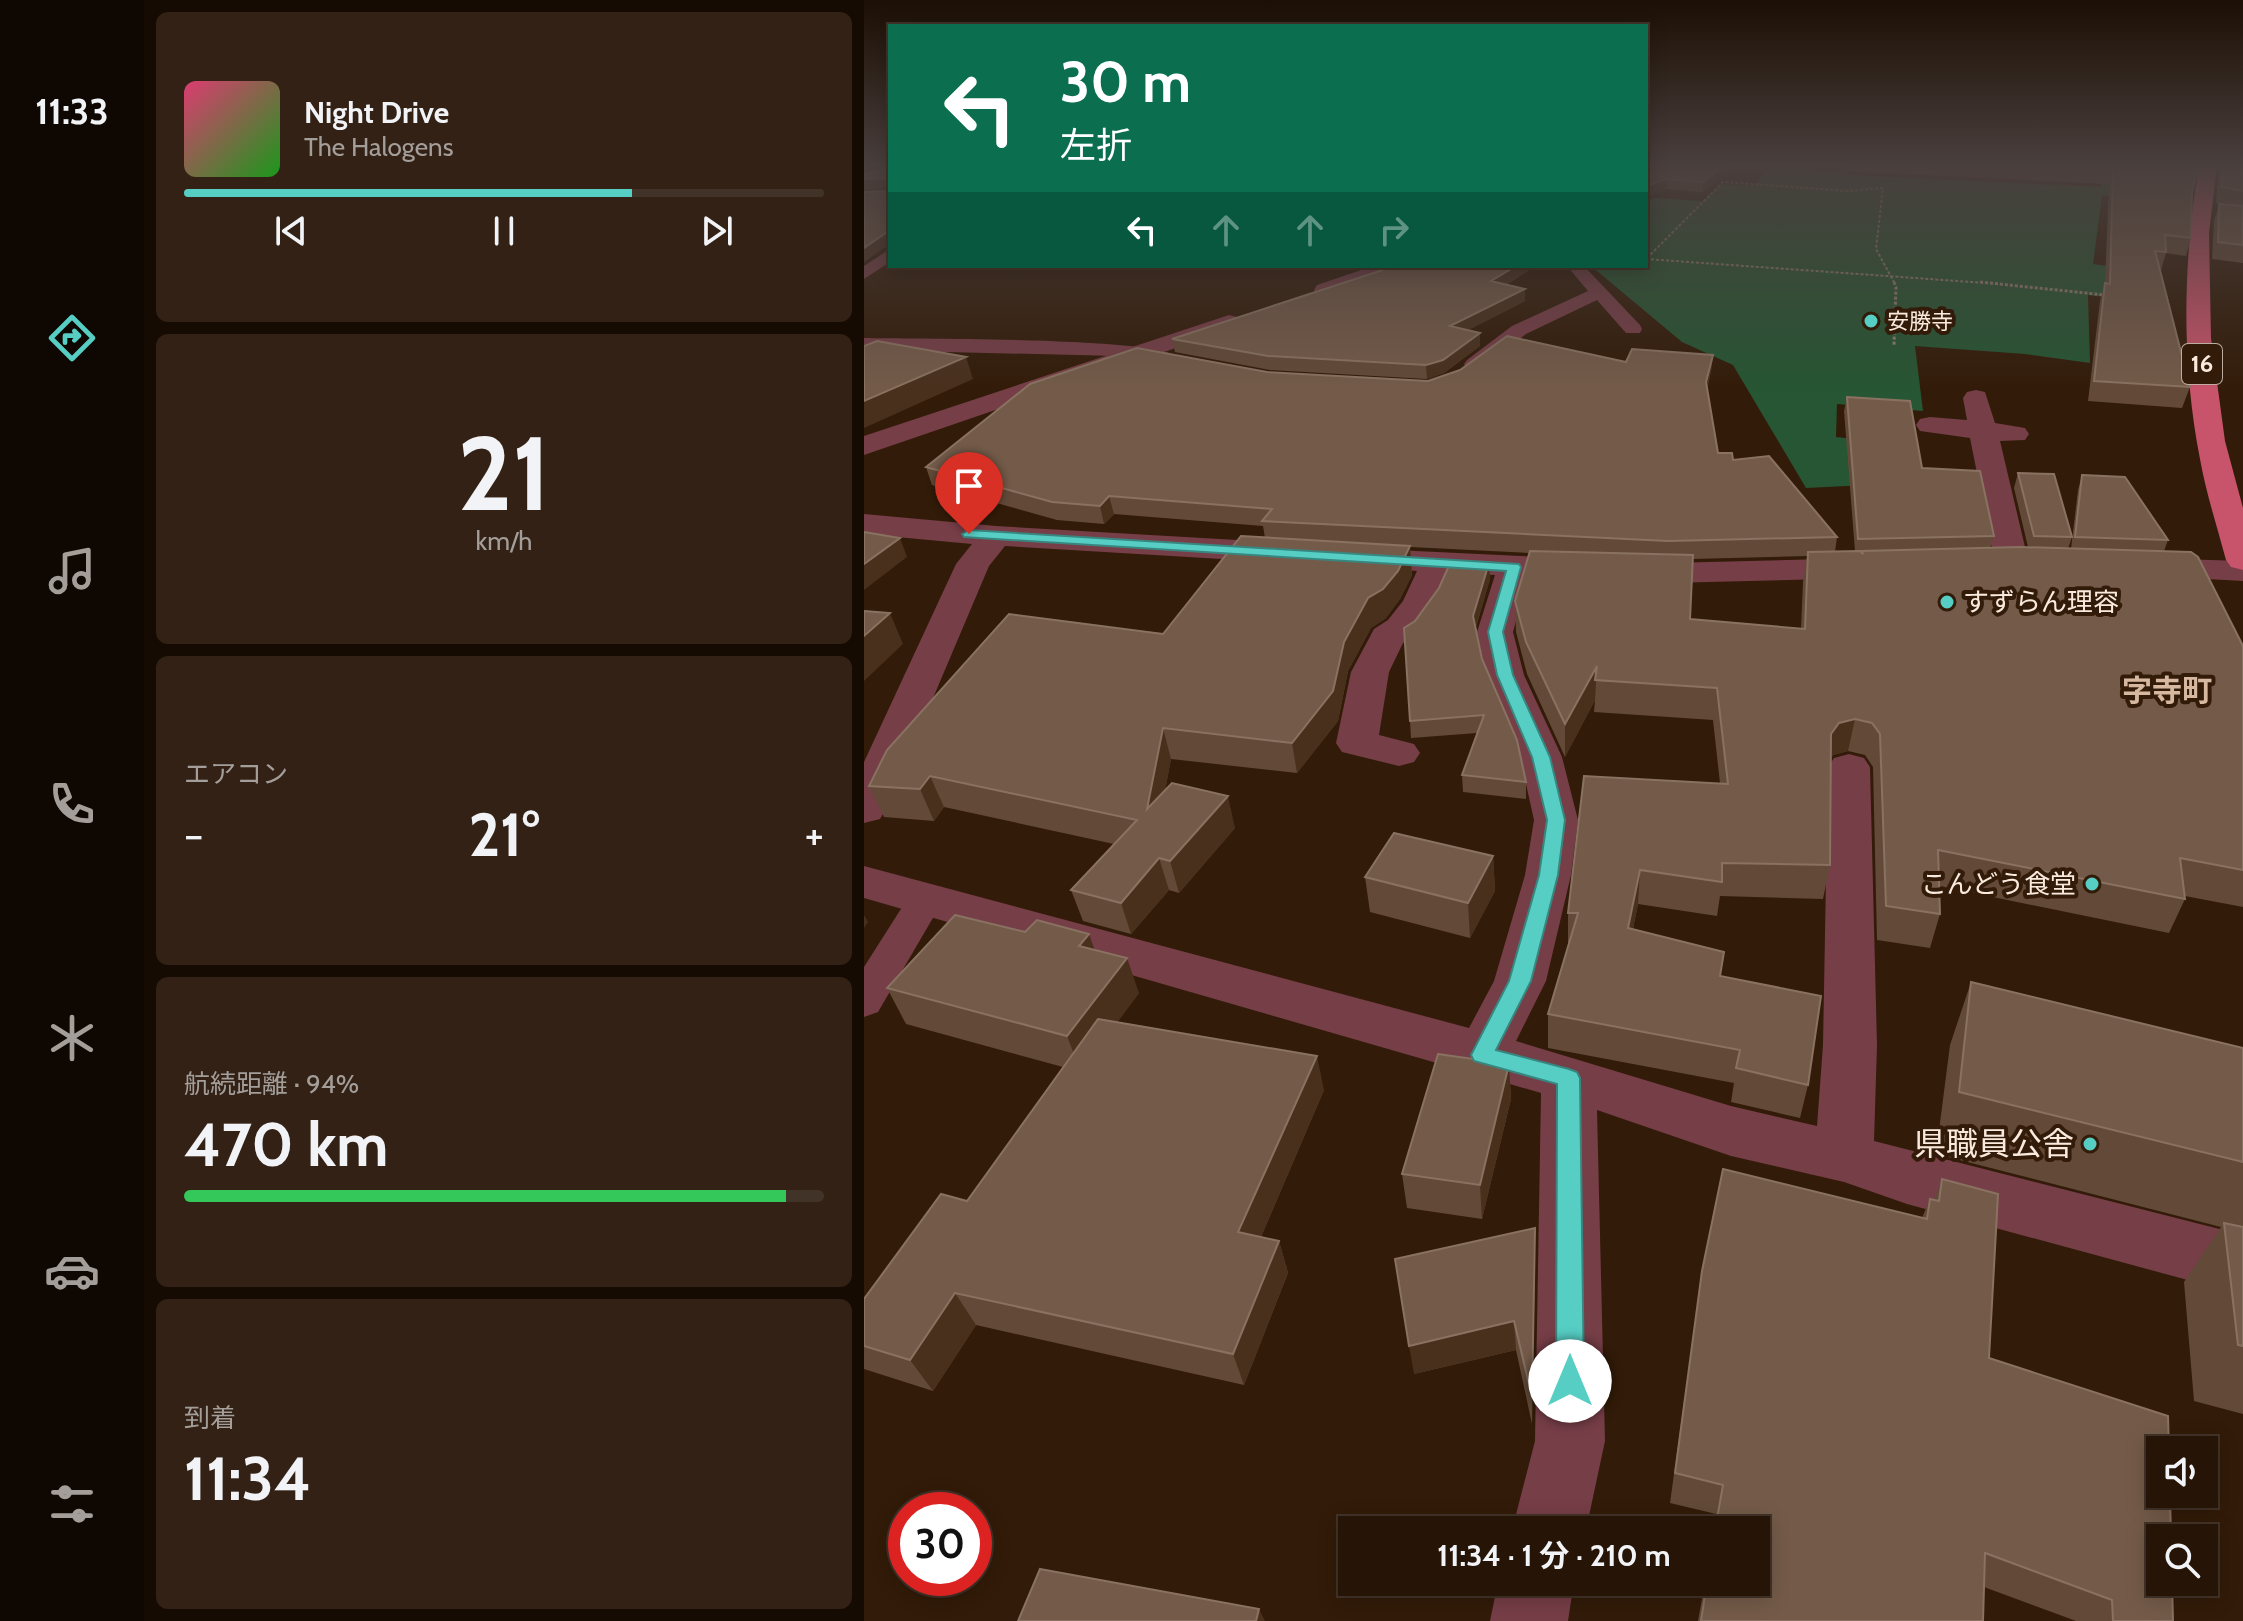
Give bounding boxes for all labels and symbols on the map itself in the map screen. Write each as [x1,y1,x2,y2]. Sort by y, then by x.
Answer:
place label: 安勝寺 [1887,308,1953,335]
marker: 安勝寺 [1862,312,1880,330]
road number: 16 [2182,344,2222,384]
pin [935,452,1003,534]
place label: すずらん理容 [1963,586,2119,618]
marker: すずらん理容 [1938,593,1956,611]
district label: 字寺町 [2122,672,2212,709]
place label: こんどう食堂 [1921,868,2076,900]
marker: こんどう食堂 [2083,875,2101,893]
place label: 県職員公舎 [1914,1124,2074,1163]
marker: 県職員公舎 [2081,1135,2099,1153]
position arrow [1528,1339,1612,1423]
speed limit sign: 30 [888,1492,992,1596]

